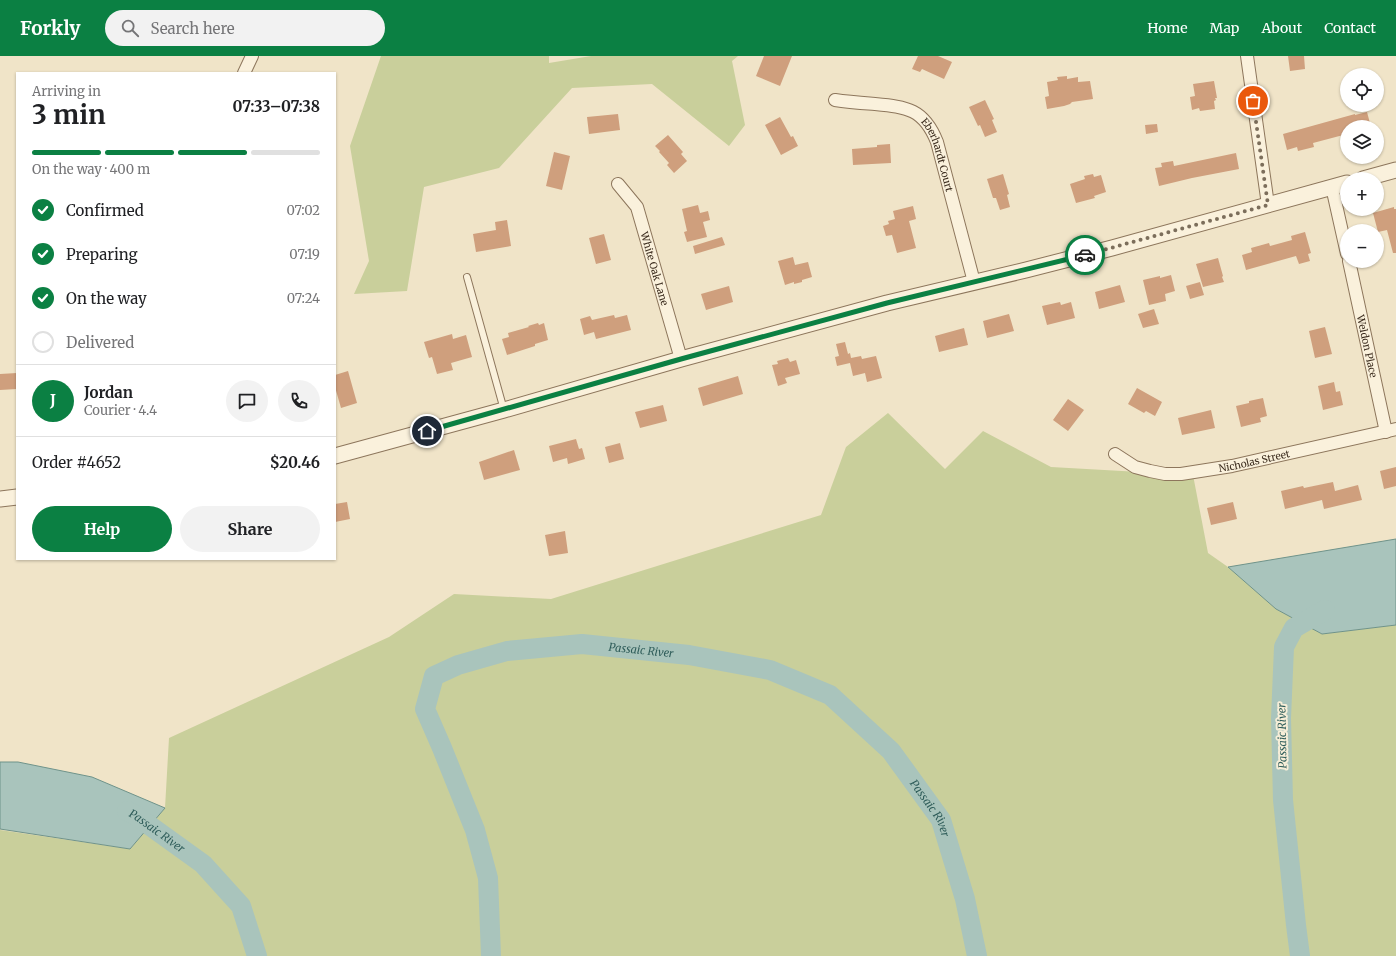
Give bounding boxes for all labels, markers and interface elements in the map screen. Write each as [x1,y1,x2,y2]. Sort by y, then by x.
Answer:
search box [105,10,385,46]
text: Forkly [20,16,81,40]
icon: search [119,17,141,39]
text: Search here [151,19,235,38]
text: Home [1147,19,1188,37]
text: Map [1210,19,1239,37]
text: About [1261,19,1302,37]
text: Contact [1324,19,1376,37]
map controls [1340,68,1384,268]
button: locate [1340,68,1384,112]
text: Arriving in [32,83,101,100]
pin [1236,84,1270,118]
icon: bag [1242,90,1264,112]
text: 07:33–07:38 [233,97,320,116]
text: 3 min [32,98,106,131]
street label: Eberhardt Court [918,115,956,193]
button: layers [1340,120,1384,164]
text: On the way · 400 m [32,161,150,178]
button: + [1340,172,1384,216]
icon: check [32,199,54,221]
text: Confirmed [66,201,144,220]
text: 07:02 [286,202,320,219]
button: − [1340,224,1384,268]
street label: White Oak Lane [637,229,671,307]
courier [1065,235,1105,275]
icon: check [32,243,54,265]
icon: car [1074,244,1096,266]
text: Preparing [66,245,138,264]
text: 07:19 [289,246,320,263]
icon: check [32,287,54,309]
text: On the way [66,289,147,308]
text: 07:24 [287,290,320,307]
street label: Weldon Place [1354,313,1380,379]
text: Delivered [66,333,134,352]
button: chat [226,380,268,422]
button: phone [278,380,320,422]
text: Jordan [84,383,133,402]
text: J [50,391,56,410]
text: Courier · 4.4 [84,402,157,419]
pin [410,414,444,448]
icon: home [416,420,438,442]
street label: Nicholas Street [1218,447,1291,475]
text: Order #4652 [32,453,121,472]
text: $20.46 [270,453,320,472]
button: Help [32,506,172,552]
button: Share [180,506,320,552]
water label: Passaic River [608,640,675,660]
water label: Passaic River [1274,703,1290,769]
water label: Passaic River [907,777,953,839]
water label: Passaic River [127,806,188,856]

